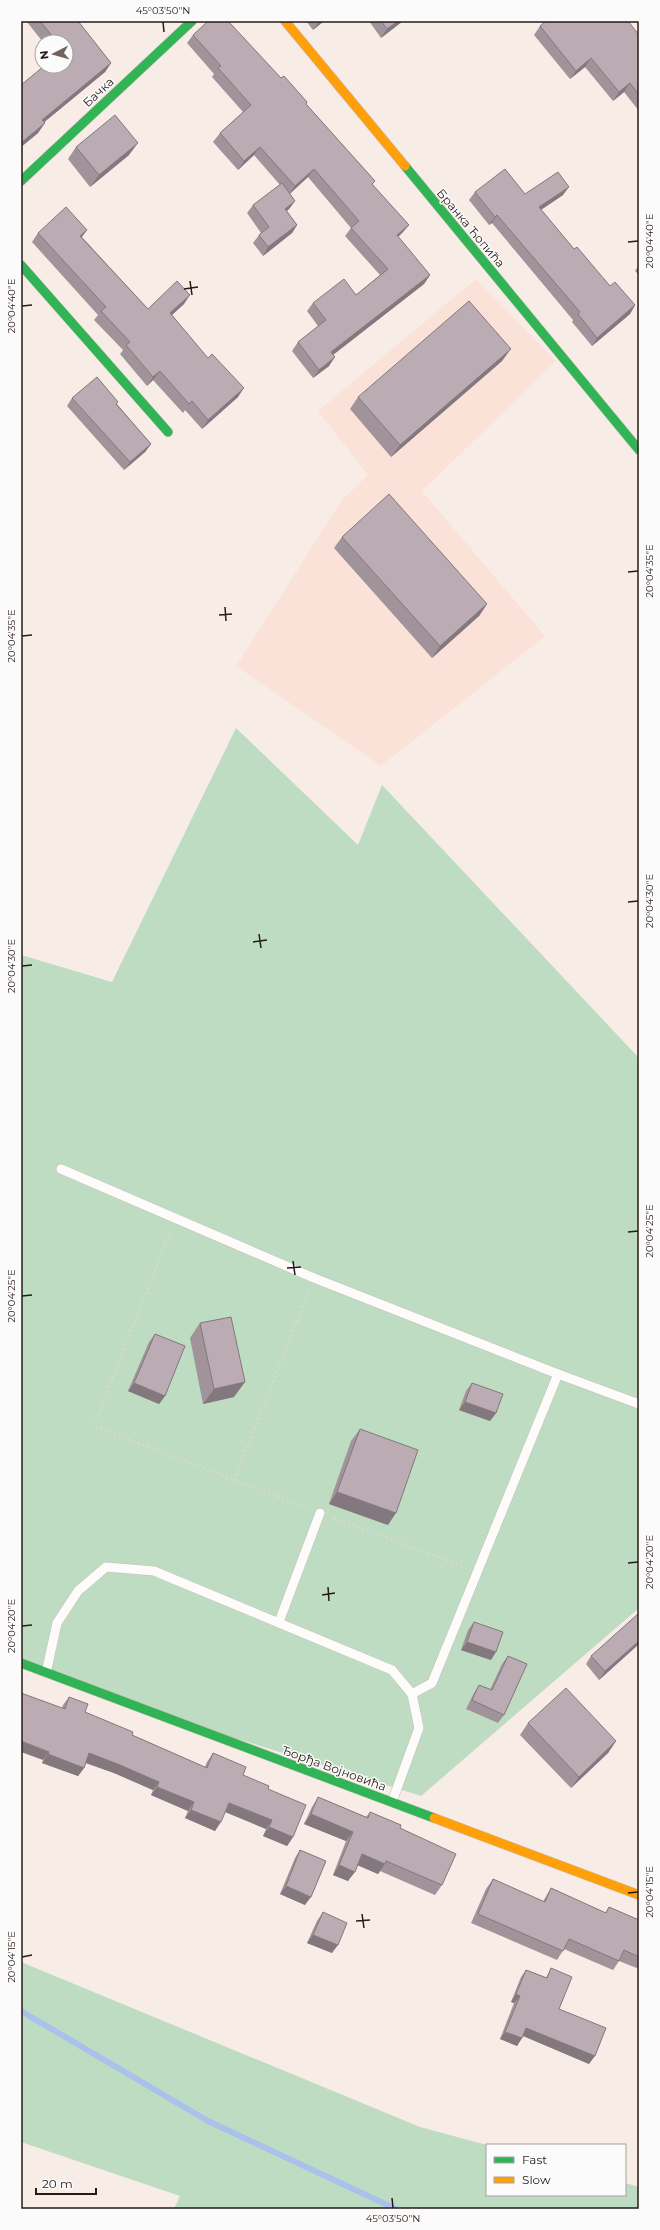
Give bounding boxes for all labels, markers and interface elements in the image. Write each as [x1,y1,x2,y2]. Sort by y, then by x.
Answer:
text: 45°03'50"N [136,4,190,17]
north arrow [34,34,74,74]
text: N [37,50,51,60]
street label: Бачка [79,74,117,110]
street label: Бранка Ћопића [434,186,508,270]
text: 20°04'40"E [643,213,656,268]
text: 20°04'40"E [5,278,18,333]
text: 20°04'35"E [643,544,656,598]
text: 20°04'35"E [5,609,18,663]
text: 20°04'30"E [643,873,656,928]
text: 20°04'30"E [5,938,18,993]
text: 20°04'25"E [643,1204,656,1258]
text: 20°04'25"E [5,1269,18,1323]
text: 20°04'20"E [643,1534,656,1589]
text: 20°04'20"E [5,1598,18,1653]
street label: Ђорђа Војновића [280,1742,388,1794]
text: 20°04'15"E [643,1866,656,1918]
text: 20°04'15"E [5,1931,18,1983]
legend [486,2144,626,2196]
text: Fast [522,2152,547,2167]
scale bar [36,2170,96,2196]
text: Slow [522,2172,551,2187]
text: 20 m [42,2176,73,2191]
text: 45°03'50"N [366,2212,420,2225]

